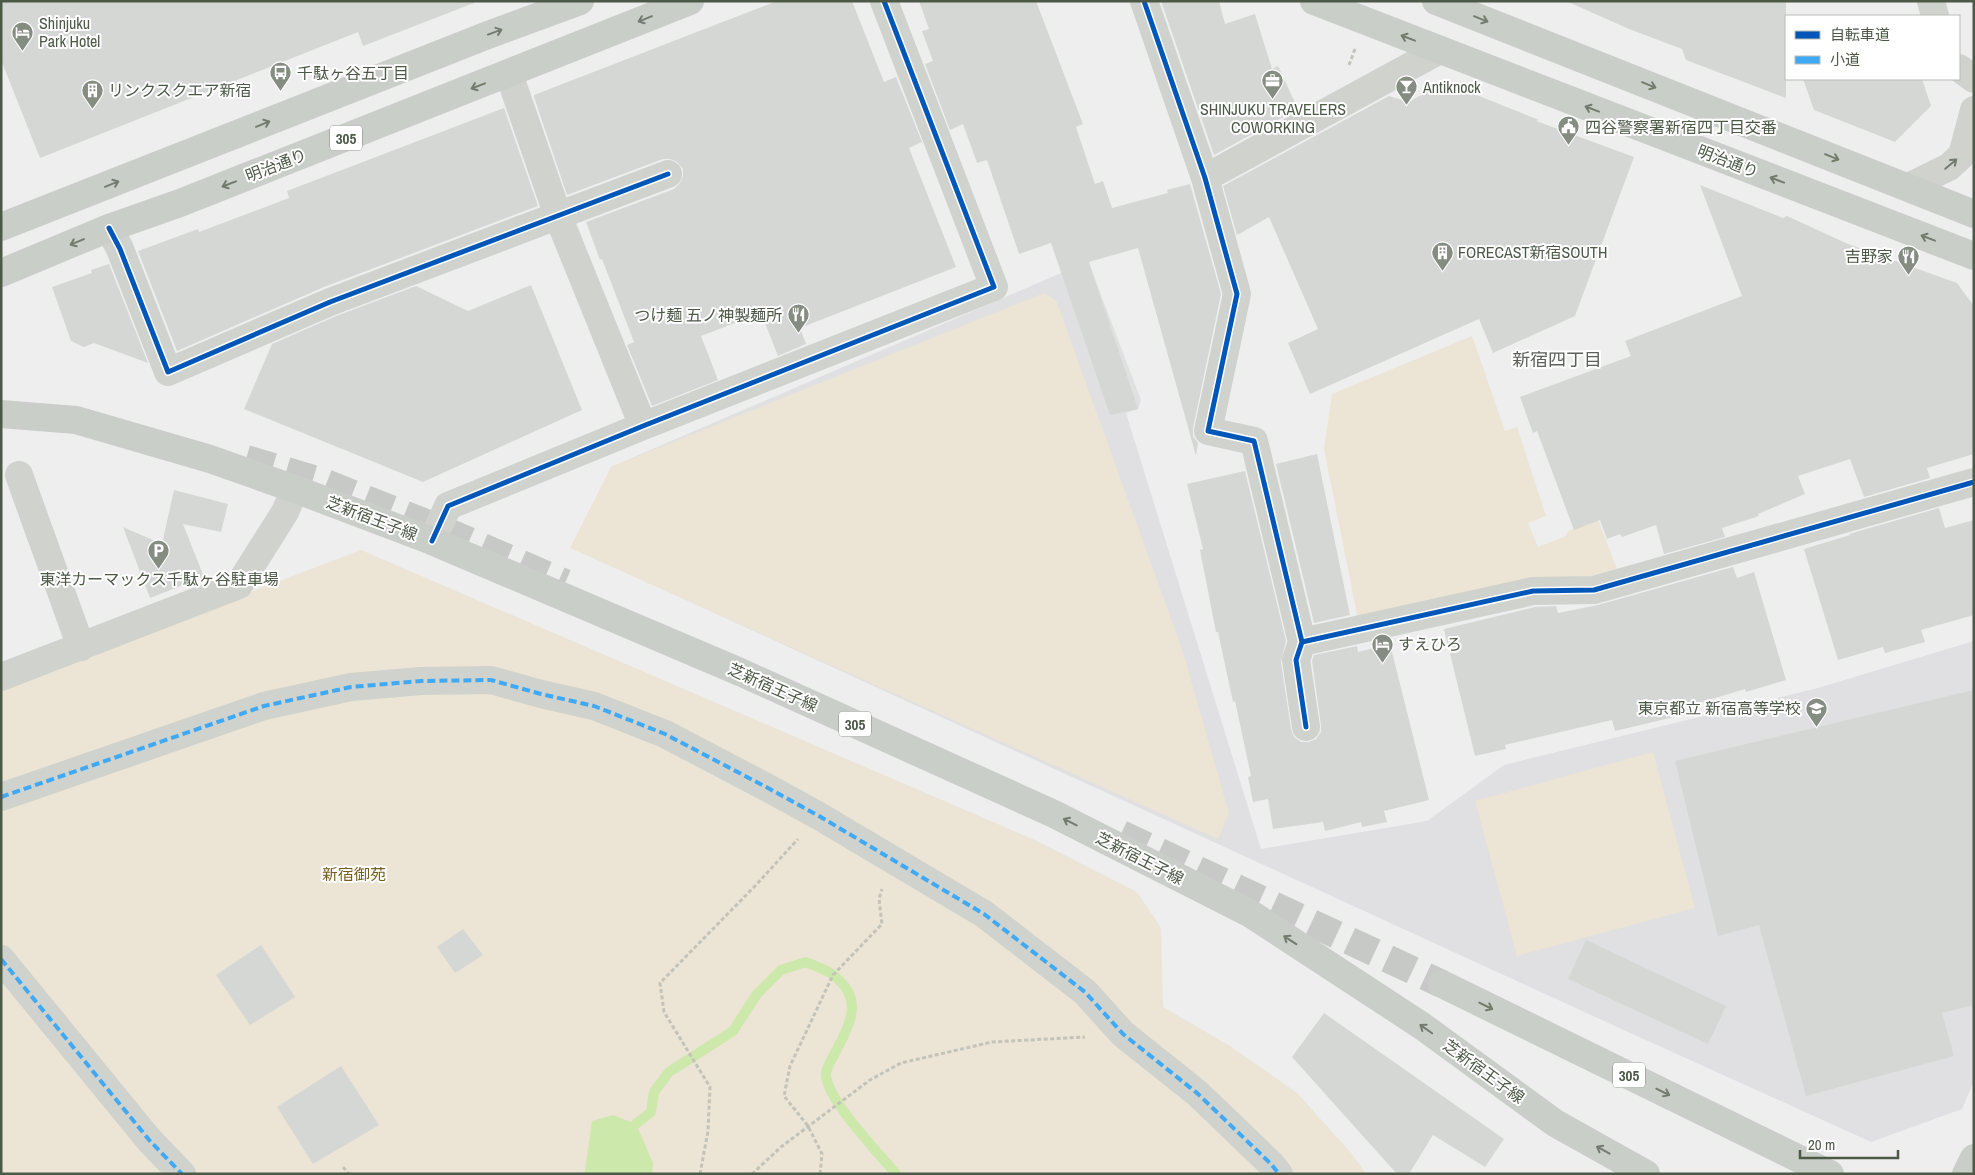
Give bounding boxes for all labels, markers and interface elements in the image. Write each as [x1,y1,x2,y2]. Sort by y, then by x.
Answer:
place label: Shinjuku Park Hotel [39,12,100,52]
one-way arrow [638,15,653,25]
one-way arrow [1473,15,1488,24]
legend [1785,15,1960,80]
hotel icon: Shinjuku Park Hotel [11,20,35,51]
text: 自転車道 [1830,24,1890,45]
one-way arrow [487,27,503,36]
one-way arrow [1401,32,1416,42]
text: 小道 [1830,49,1860,70]
bus stop icon: 千駄ヶ谷五丁目 [269,61,293,92]
place label: 千駄ヶ谷五丁目 [297,62,409,84]
office icon: SHINJUKU TRAVELERS COWORKING [1261,68,1285,99]
bar icon: Antiknock [1395,75,1419,106]
place label: Antiknock [1422,76,1481,98]
building icon: リンクスクエア新宿 [80,78,104,109]
place label: リンクスクエア新宿 [108,79,252,101]
one-way arrow [1641,81,1656,90]
one-way arrow [471,82,486,92]
place label: SHINJUKU TRAVELERS COWORKING [1200,98,1346,138]
one-way arrow [1585,104,1601,113]
public building icon: 四谷警察署新宿四丁目交番 [1557,115,1581,146]
place label: 四谷警察署新宿四丁目交番 [1585,116,1777,138]
one-way arrow [255,119,270,128]
road number: 305 [330,126,362,150]
street label: 明治通り [1694,139,1762,183]
street label: 明治通り [242,143,310,187]
one-way arrow [1825,154,1840,163]
one-way arrow [1944,159,1957,170]
one-way arrow [1770,175,1785,184]
one-way arrow [104,179,119,188]
one-way arrow [221,180,237,189]
one-way arrow [1921,233,1936,243]
one-way arrow [70,237,85,247]
building icon: FORECAST新宿SOUTH [1430,240,1454,271]
place label: FORECAST新宿SOUTH [1458,241,1607,263]
restaurant icon: 吉野家 [1897,244,1921,275]
place label: 吉野家 [1845,245,1893,267]
restaurant icon: つけ麺 五ノ神製麺所 [786,303,810,334]
place label: つけ麺 五ノ神製麺所 [634,304,782,326]
district label: 新宿四丁目 [1512,347,1602,372]
street label: 芝新宿王子線 [323,491,421,545]
parking icon: 東洋カーマックス千駄ヶ谷駐車場 [147,538,171,569]
place label: 東洋カーマックス千駄ヶ谷駐車場 [39,568,279,590]
hotel icon: すえひろ [1370,632,1394,663]
place label: すえひろ [1398,633,1462,655]
street label: 芝新宿王子線 [725,657,821,717]
school or university icon: 東京都立 新宿高等学校 [1805,696,1829,727]
place label: 東京都立 新宿高等学校 [1637,697,1801,719]
road number: 305 [839,712,871,736]
one-way arrow [1063,817,1078,826]
street label: 芝新宿王子線 [1092,826,1188,890]
park label: 新宿御苑 [322,863,386,885]
one-way arrow [1283,935,1297,945]
one-way arrow [1478,1001,1493,1011]
one-way arrow [1419,1024,1433,1034]
street label: 芝新宿王子線 [1439,1034,1529,1108]
road number: 305 [1613,1062,1645,1088]
one-way arrow [1656,1088,1671,1098]
scale bar [1800,1128,1898,1160]
text: 20 m [1808,1134,1835,1155]
one-way arrow [1596,1145,1611,1155]

